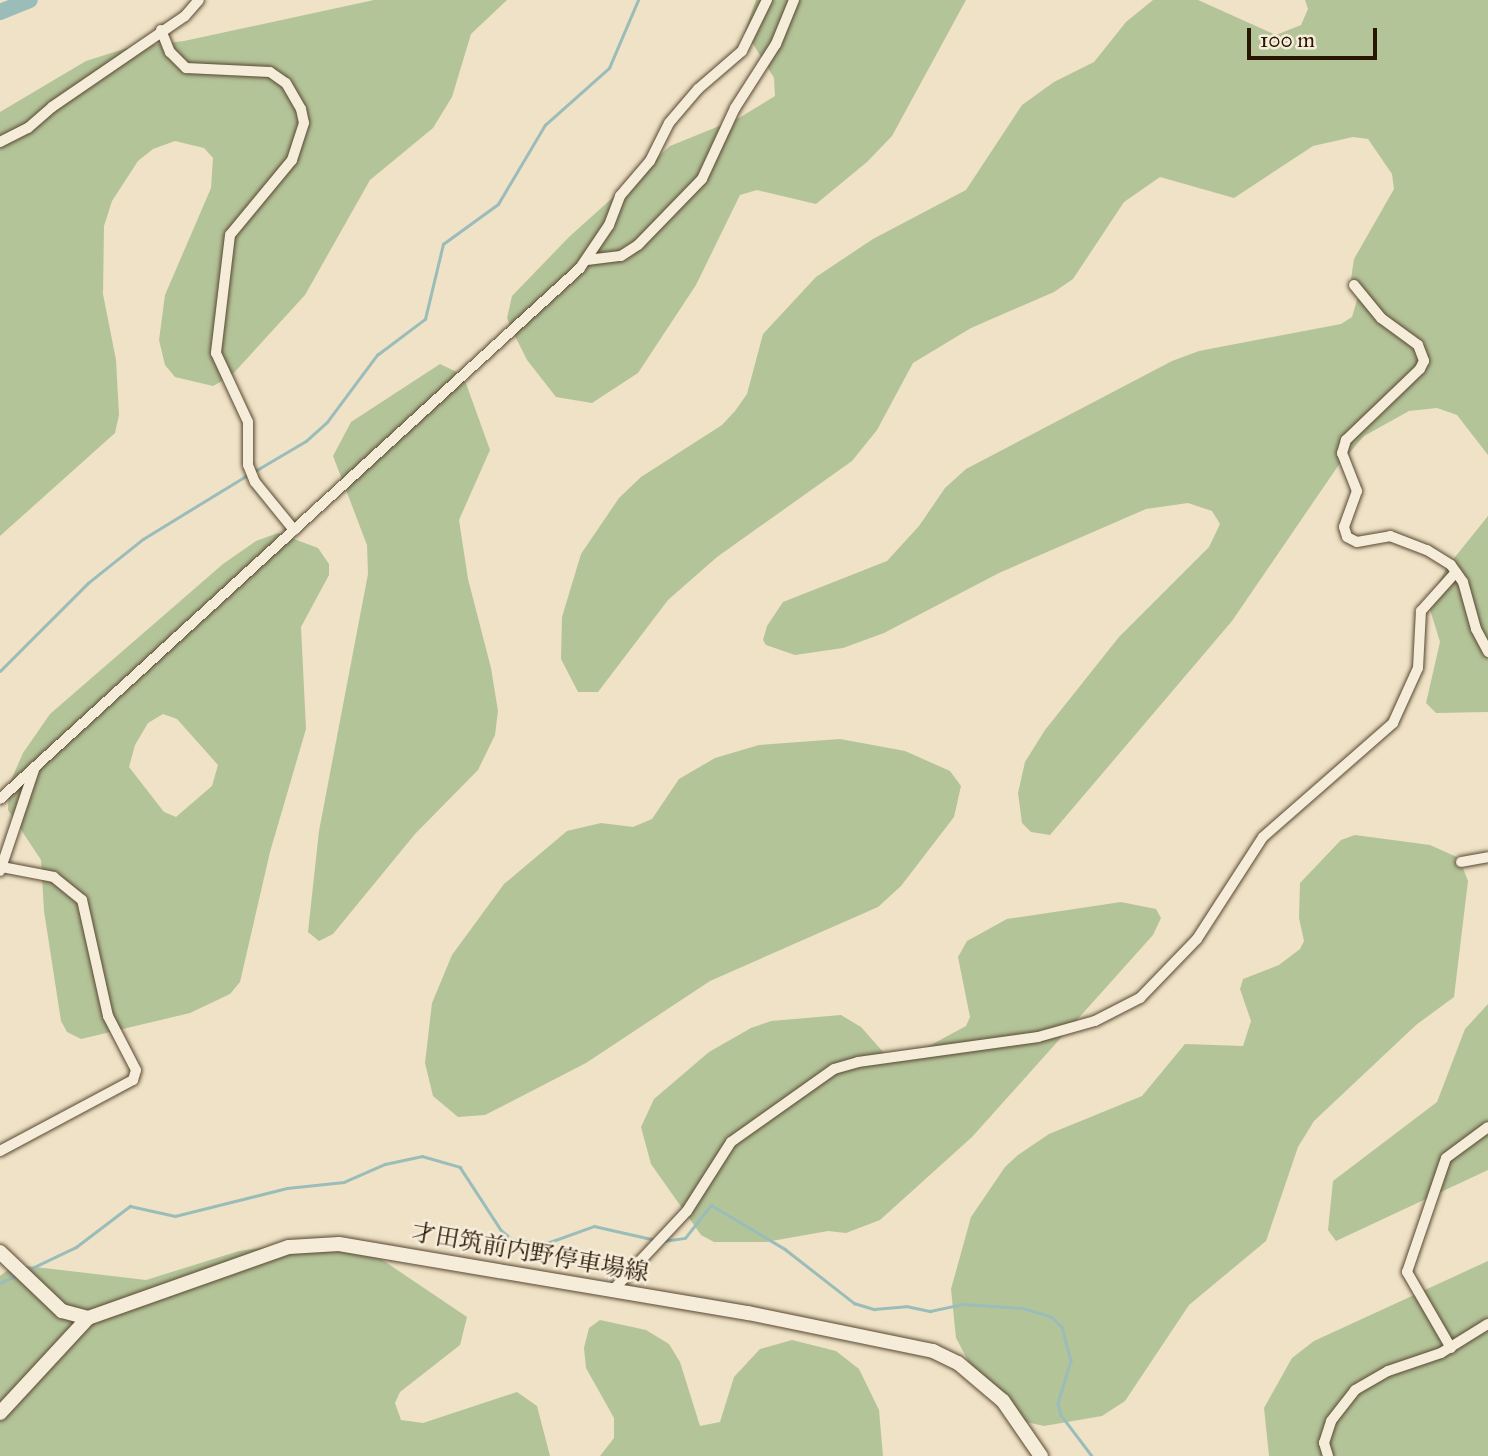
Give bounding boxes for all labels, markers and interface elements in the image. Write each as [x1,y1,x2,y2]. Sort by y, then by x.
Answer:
scale bar [1250,14,1380,58]
text: 100 m [1260,27,1315,53]
street label: 才田筑前内野停車場線 [409,1218,651,1288]

